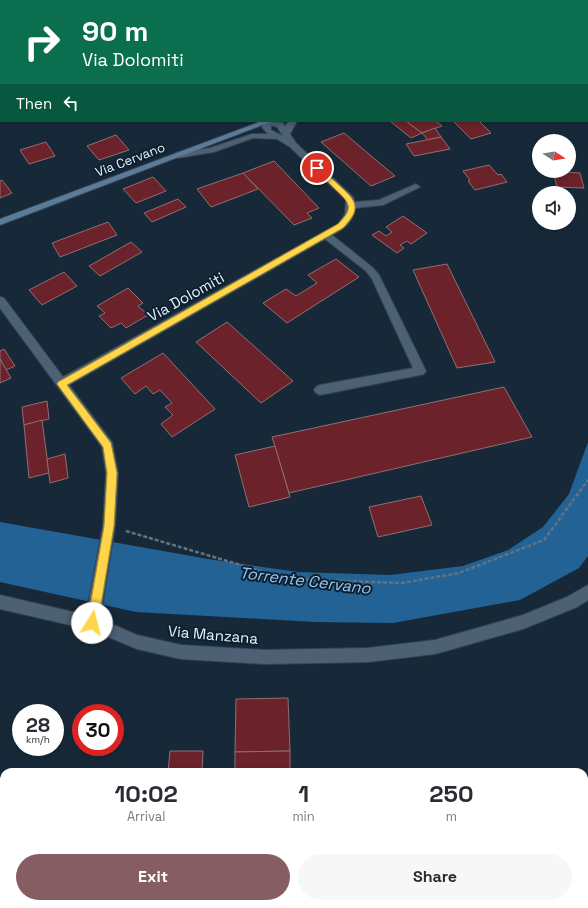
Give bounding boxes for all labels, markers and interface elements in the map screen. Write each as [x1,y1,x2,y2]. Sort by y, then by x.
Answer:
text: 90 m [82,13,148,49]
icon: right [16,16,68,68]
text: Via Dolomiti [82,48,184,71]
icon: left [60,92,82,114]
text: Then [16,94,52,113]
north arrow [532,134,576,178]
map controls [532,134,576,230]
street label: Via Cervano [93,138,167,181]
pin [300,151,334,185]
icon: arrive [306,157,328,179]
button: sound [532,186,576,230]
street label: Via Dolomiti [144,268,227,325]
water label: Torrente Cervano [238,562,373,599]
position arrow [71,602,113,644]
street label: Via Manzana [167,621,259,648]
speed limit sign: 30 [72,704,124,756]
text: 28 [26,712,50,738]
text: km/h [26,733,50,746]
text: 10:02 [115,778,178,809]
text: 1 [298,778,309,809]
text: 250 [429,778,473,809]
text: Arrival [127,808,166,825]
text: min [292,808,315,825]
text: m [446,808,457,825]
button: Exit [16,854,290,900]
button: Share [298,854,572,900]

